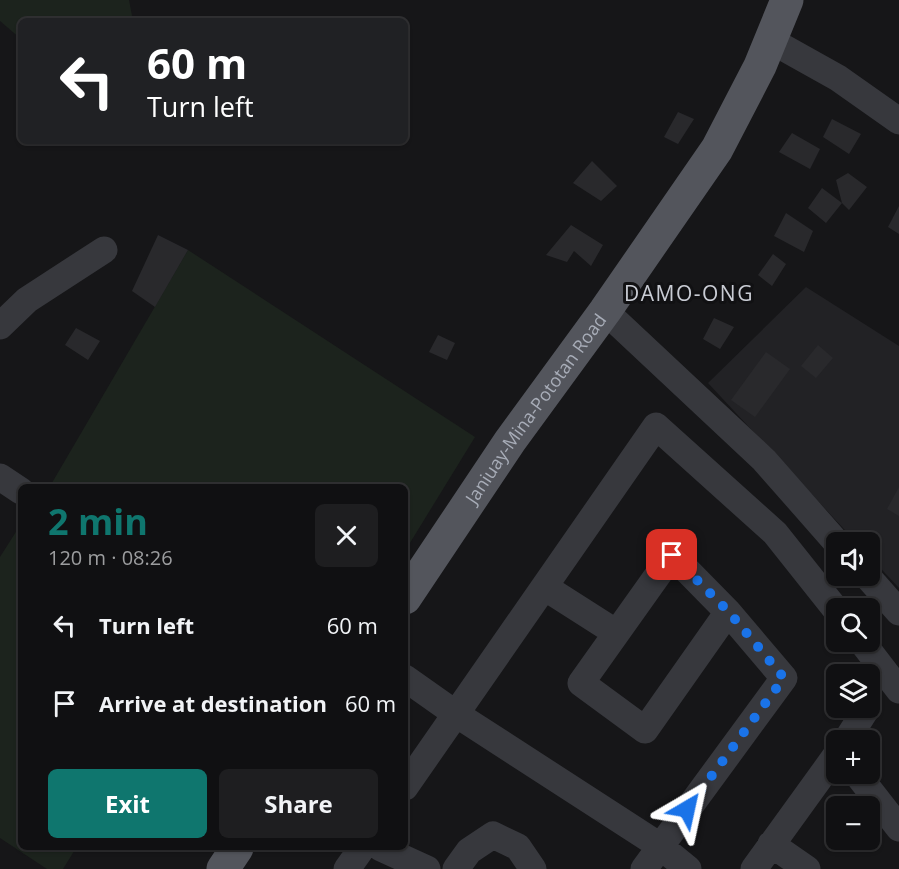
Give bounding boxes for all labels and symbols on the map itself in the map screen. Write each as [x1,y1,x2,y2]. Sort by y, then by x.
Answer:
district label: DAMO-ONG [624,279,754,307]
street label: Janiuay-Mina-Pototan Road [458,309,611,510]
pin [646,529,697,580]
position arrow [655,777,719,841]

